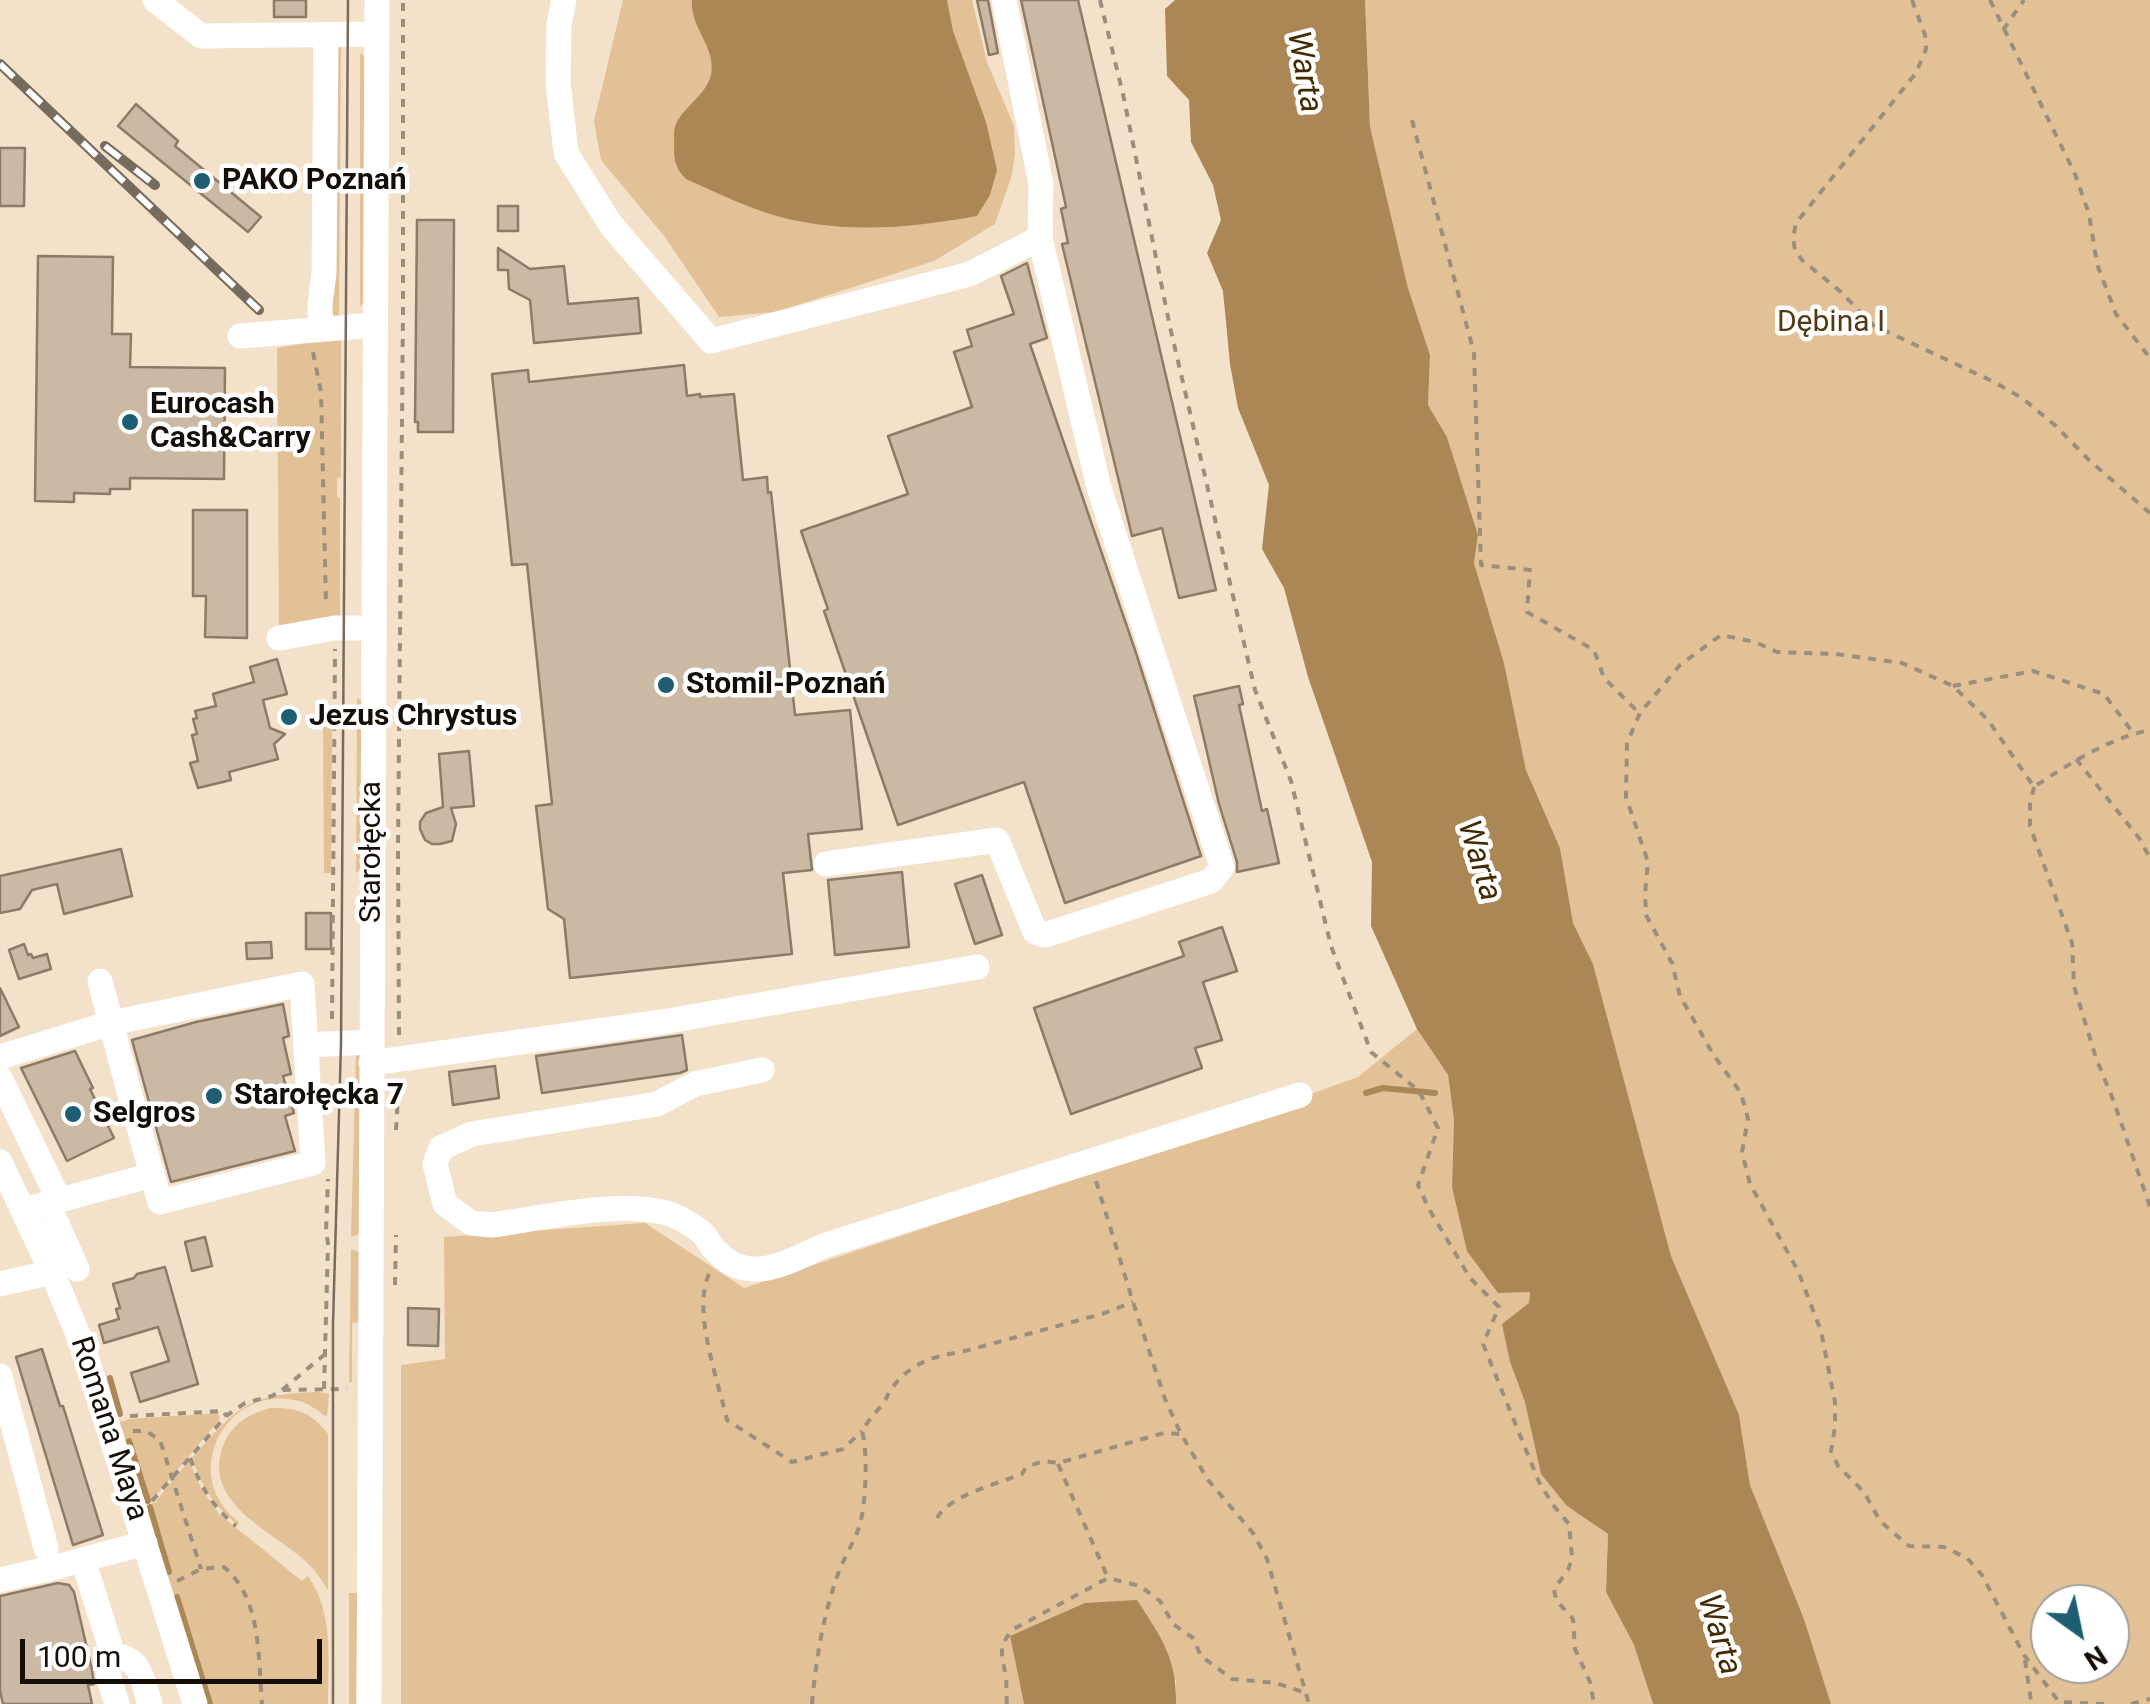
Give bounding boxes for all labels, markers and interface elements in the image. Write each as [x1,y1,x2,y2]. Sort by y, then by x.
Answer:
water label: Warta [1277,28,1329,116]
place label: PAKO Poznań [222,163,407,199]
marker: PAKO Poznań [191,170,213,192]
park label: Dębina I [1777,305,1885,341]
place label: Eurocash Cash&Carry [150,387,311,458]
marker: Eurocash Cash&Carry [119,411,141,433]
place label: Stomil-Poznań [686,667,886,703]
marker: Stomil-Poznań [655,674,677,696]
place label: Jezus Chrystus [309,699,517,735]
marker: Jezus Chrystus [278,706,300,728]
street label: Starołęcka [354,781,390,923]
water label: Warta [1448,816,1508,906]
place label: Starołęcka 7 [234,1078,404,1114]
marker: Starołęcka 7 [203,1085,225,1107]
place label: Selgros [93,1096,196,1132]
marker: Selgros [62,1103,84,1125]
street label: Romana Maya [61,1333,155,1525]
north arrow [2030,1584,2130,1684]
water label: Warta [1688,1590,1748,1680]
scale bar [25,1619,328,1681]
text: 100 m [37,1639,121,1674]
text: N [2078,1639,2113,1677]

